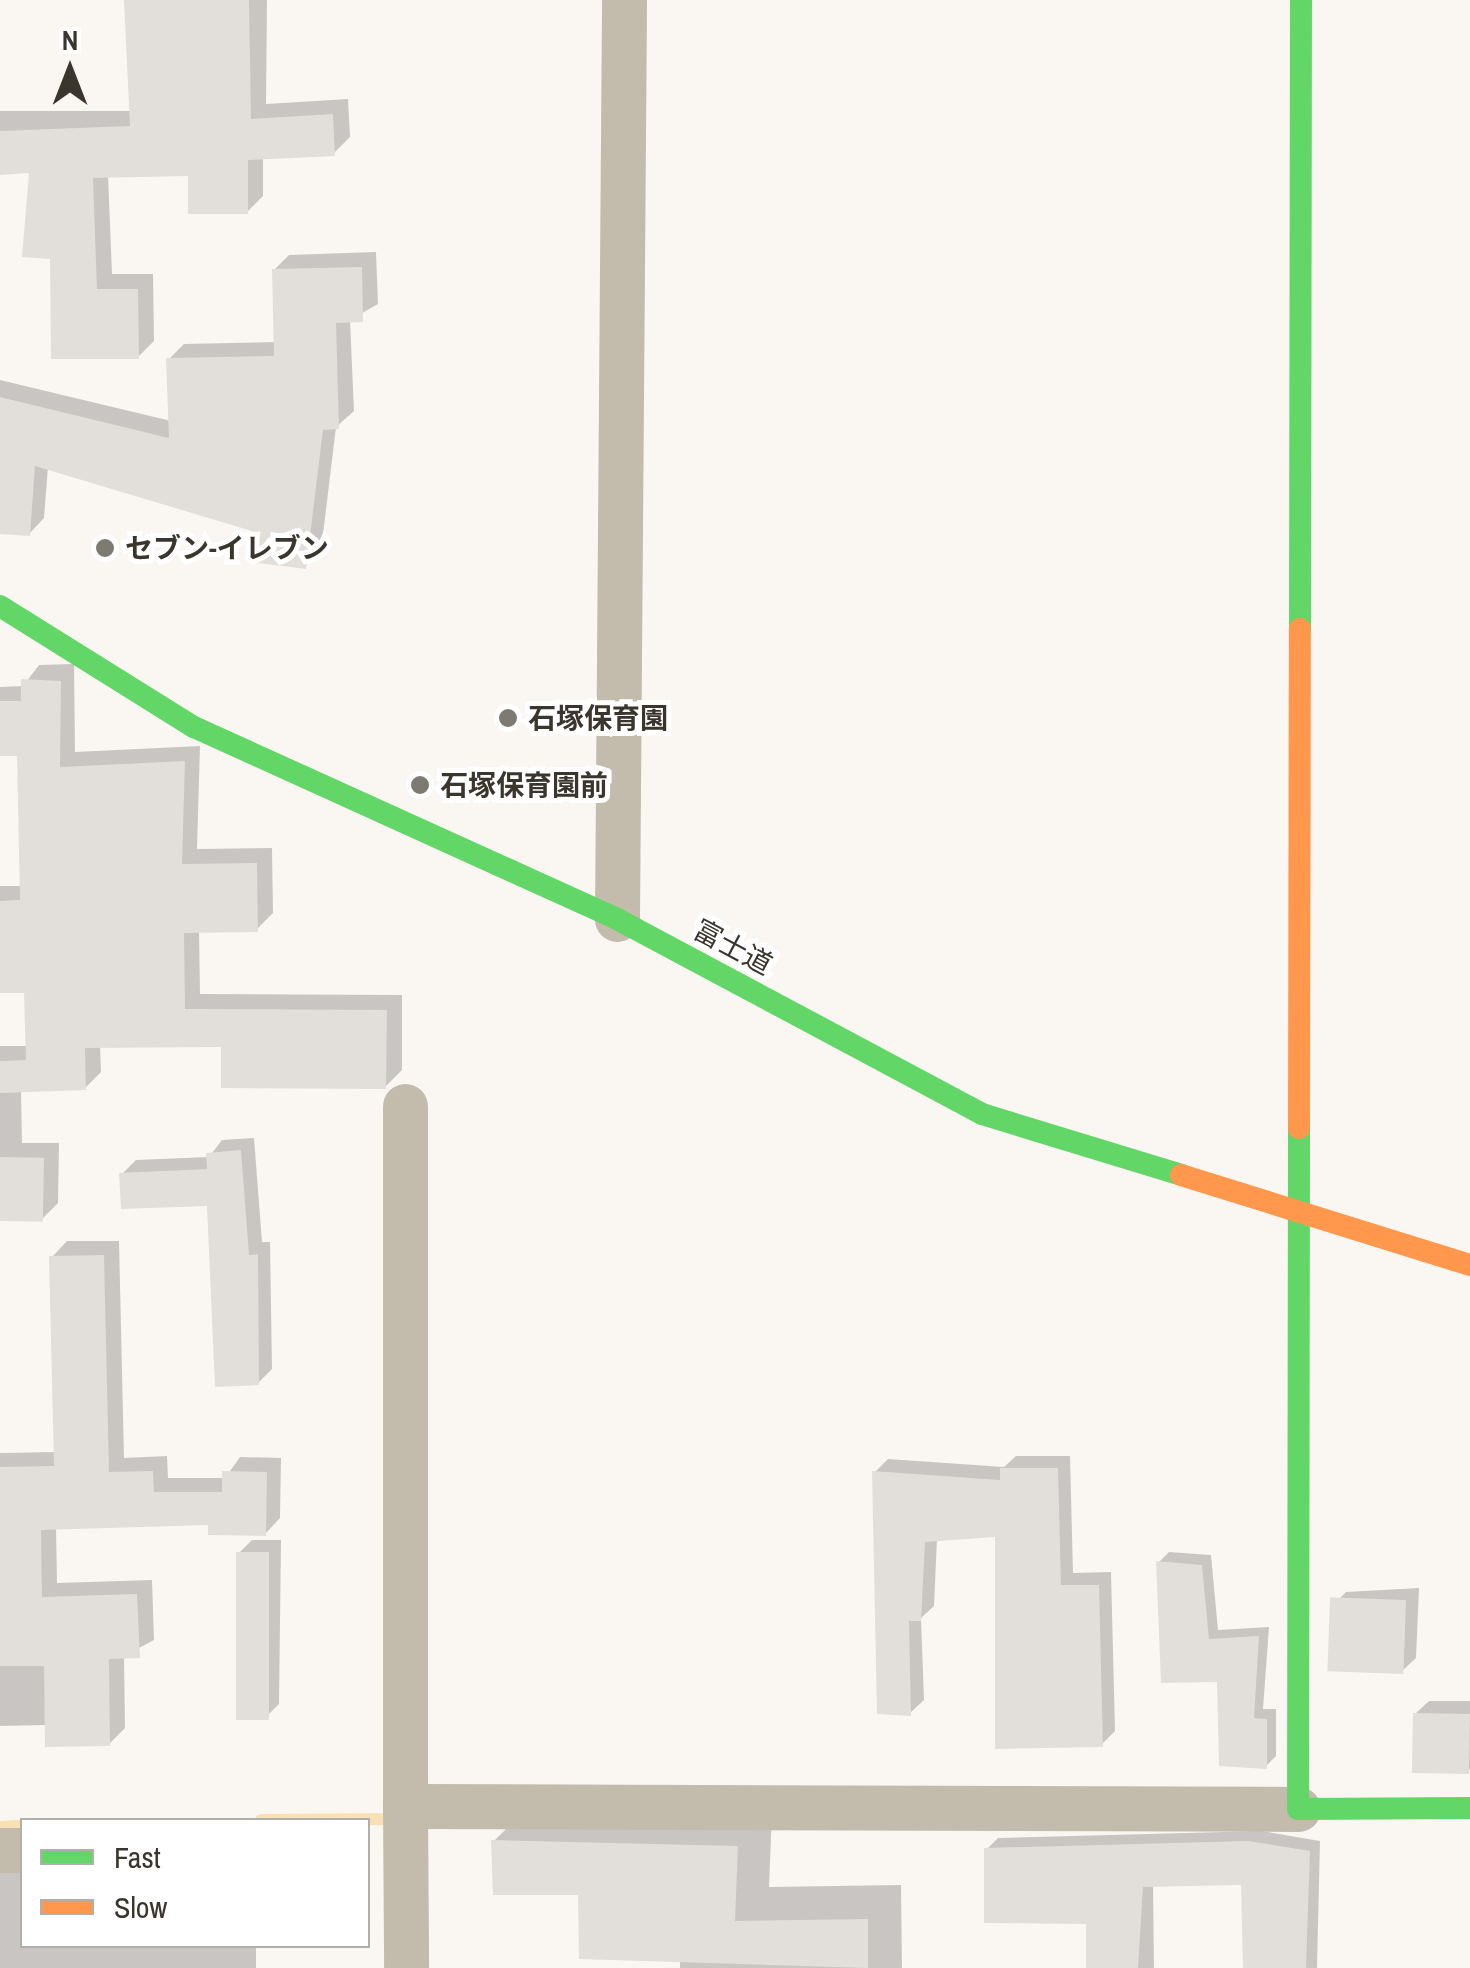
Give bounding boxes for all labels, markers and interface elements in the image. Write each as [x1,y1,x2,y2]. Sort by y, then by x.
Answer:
north arrow [20,20,120,120]
text: N [62,21,78,59]
place label: セブン-イレブン [125,531,329,565]
marker: セブン-イレブン [94,537,116,559]
place label: 石塚保育園 [528,701,668,735]
marker: 石塚保育園 [497,707,519,729]
place label: 石塚保育園前 [440,768,608,802]
marker: 石塚保育園前 [409,774,431,796]
street label: 富士道 [688,912,778,982]
legend [20,1818,370,1948]
text: Fast [114,1837,161,1877]
text: Slow [114,1887,167,1927]

